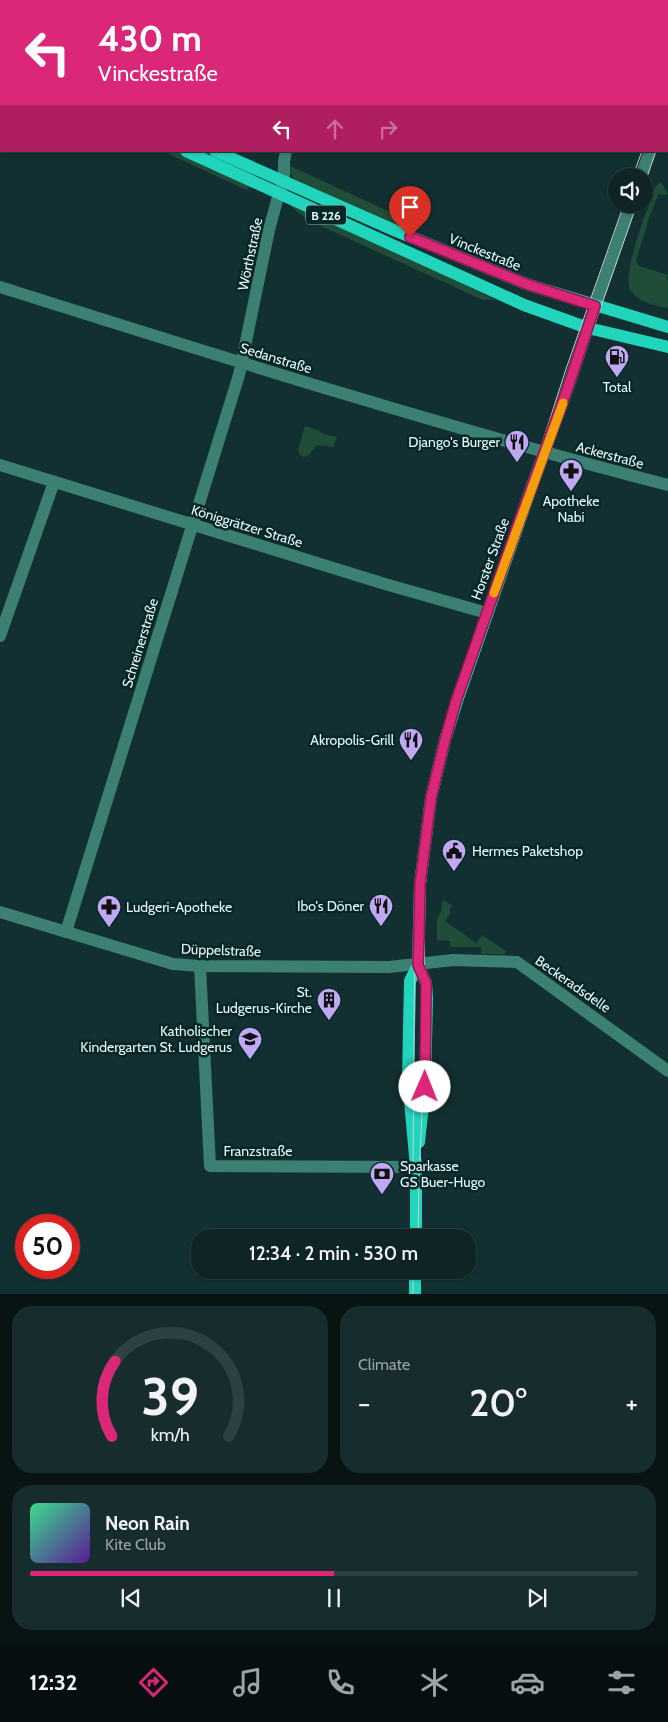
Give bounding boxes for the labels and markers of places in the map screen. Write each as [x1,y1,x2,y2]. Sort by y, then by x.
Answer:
pin [389,186,431,237]
fuel station icon: Total [604,344,630,378]
place label: Total [603,378,632,396]
restaurant icon: Django's Burger [504,429,530,463]
place label: Django's Burger [408,433,501,451]
pharmacy icon: Apotheke Nabi [558,458,584,492]
place label: Apotheke Nabi [543,492,599,526]
restaurant icon: Akropolis-Grill [398,727,424,761]
place label: Akropolis-Grill [310,731,395,749]
public building icon: Hermes Paketshop [441,838,467,872]
place label: Hermes Paketshop [472,842,583,860]
restaurant icon: Ibo's Döner [368,893,394,927]
pharmacy icon: Ludgeri-Apotheke [96,894,122,928]
place label: Ibo's Döner [297,897,365,915]
place label: Ludgeri-Apotheke [126,898,232,916]
place label: St. Ludgerus-Kirche [216,983,312,1017]
building icon: St. Ludgerus-Kirche [316,987,342,1021]
place label: Katholischer Kindergarten St. Ludgerus [80,1022,233,1056]
school or university icon: Katholischer Kindergarten St. Ludgerus [237,1026,263,1060]
place label: Sparkasse GS Buer-Hugo [400,1157,486,1191]
bank icon: Sparkasse GS Buer-Hugo [369,1161,395,1195]

